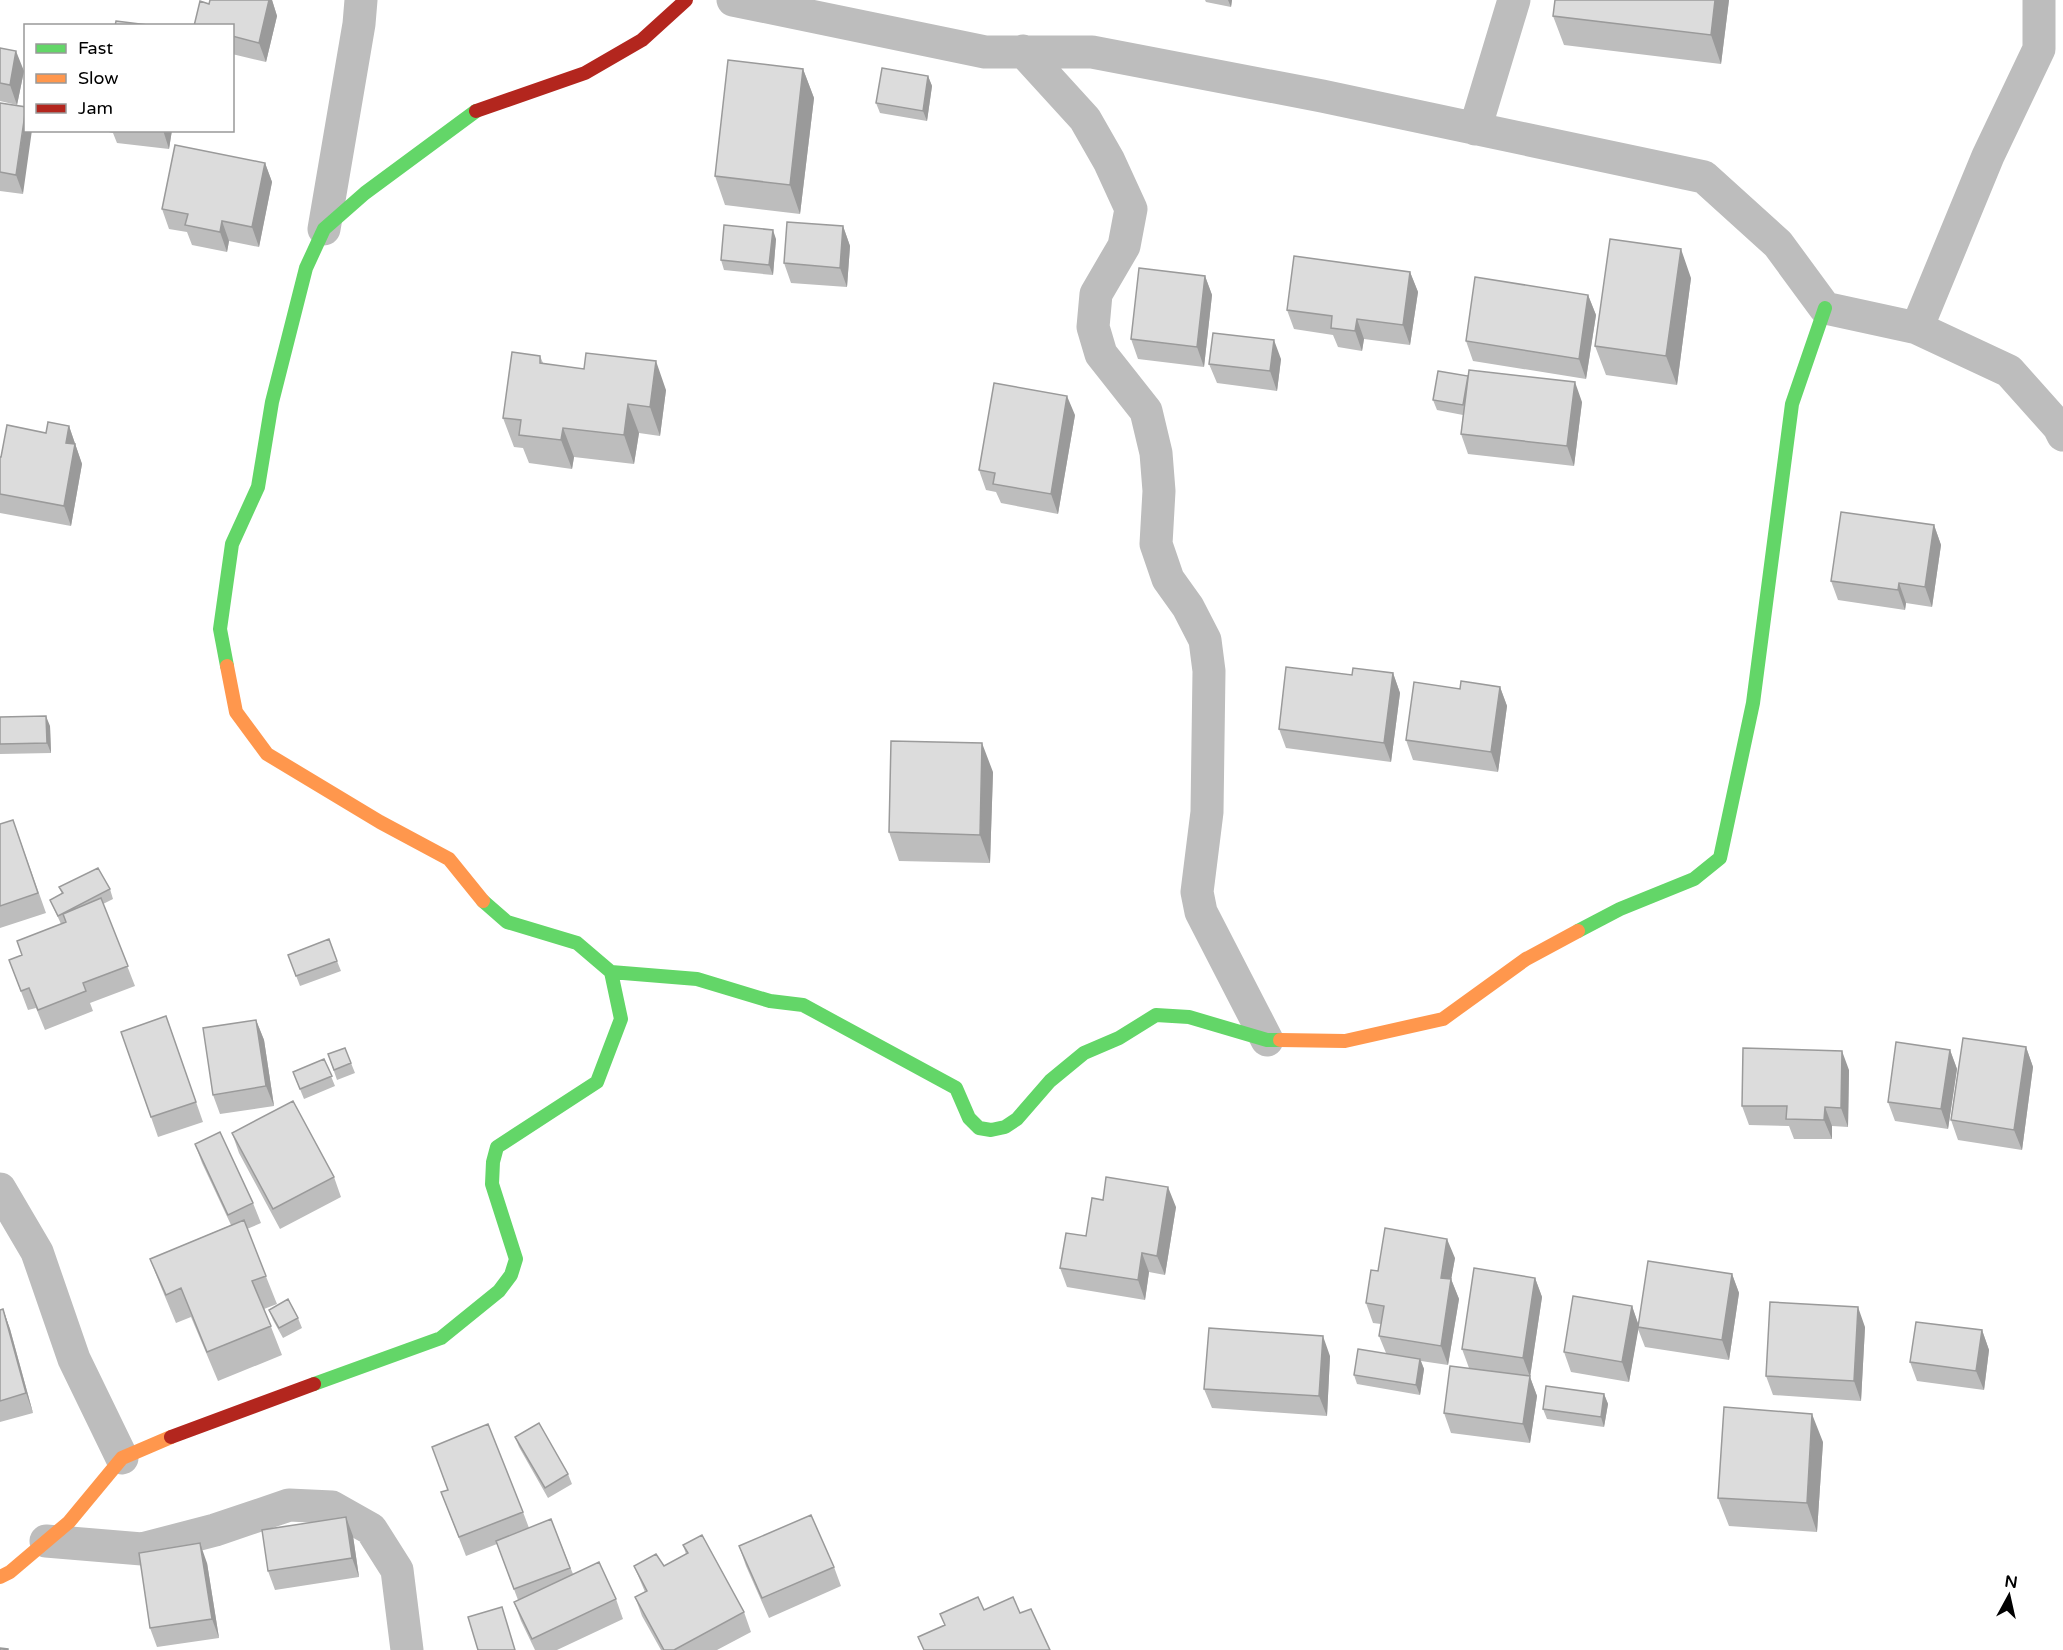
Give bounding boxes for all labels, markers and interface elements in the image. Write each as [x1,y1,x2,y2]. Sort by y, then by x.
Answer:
legend [24,24,234,132]
text: Fast [78,37,113,59]
text: Slow [78,67,119,89]
text: Jam [78,97,113,119]
north arrow [1979,1566,2039,1626]
text: N [2003,1571,2019,1593]

